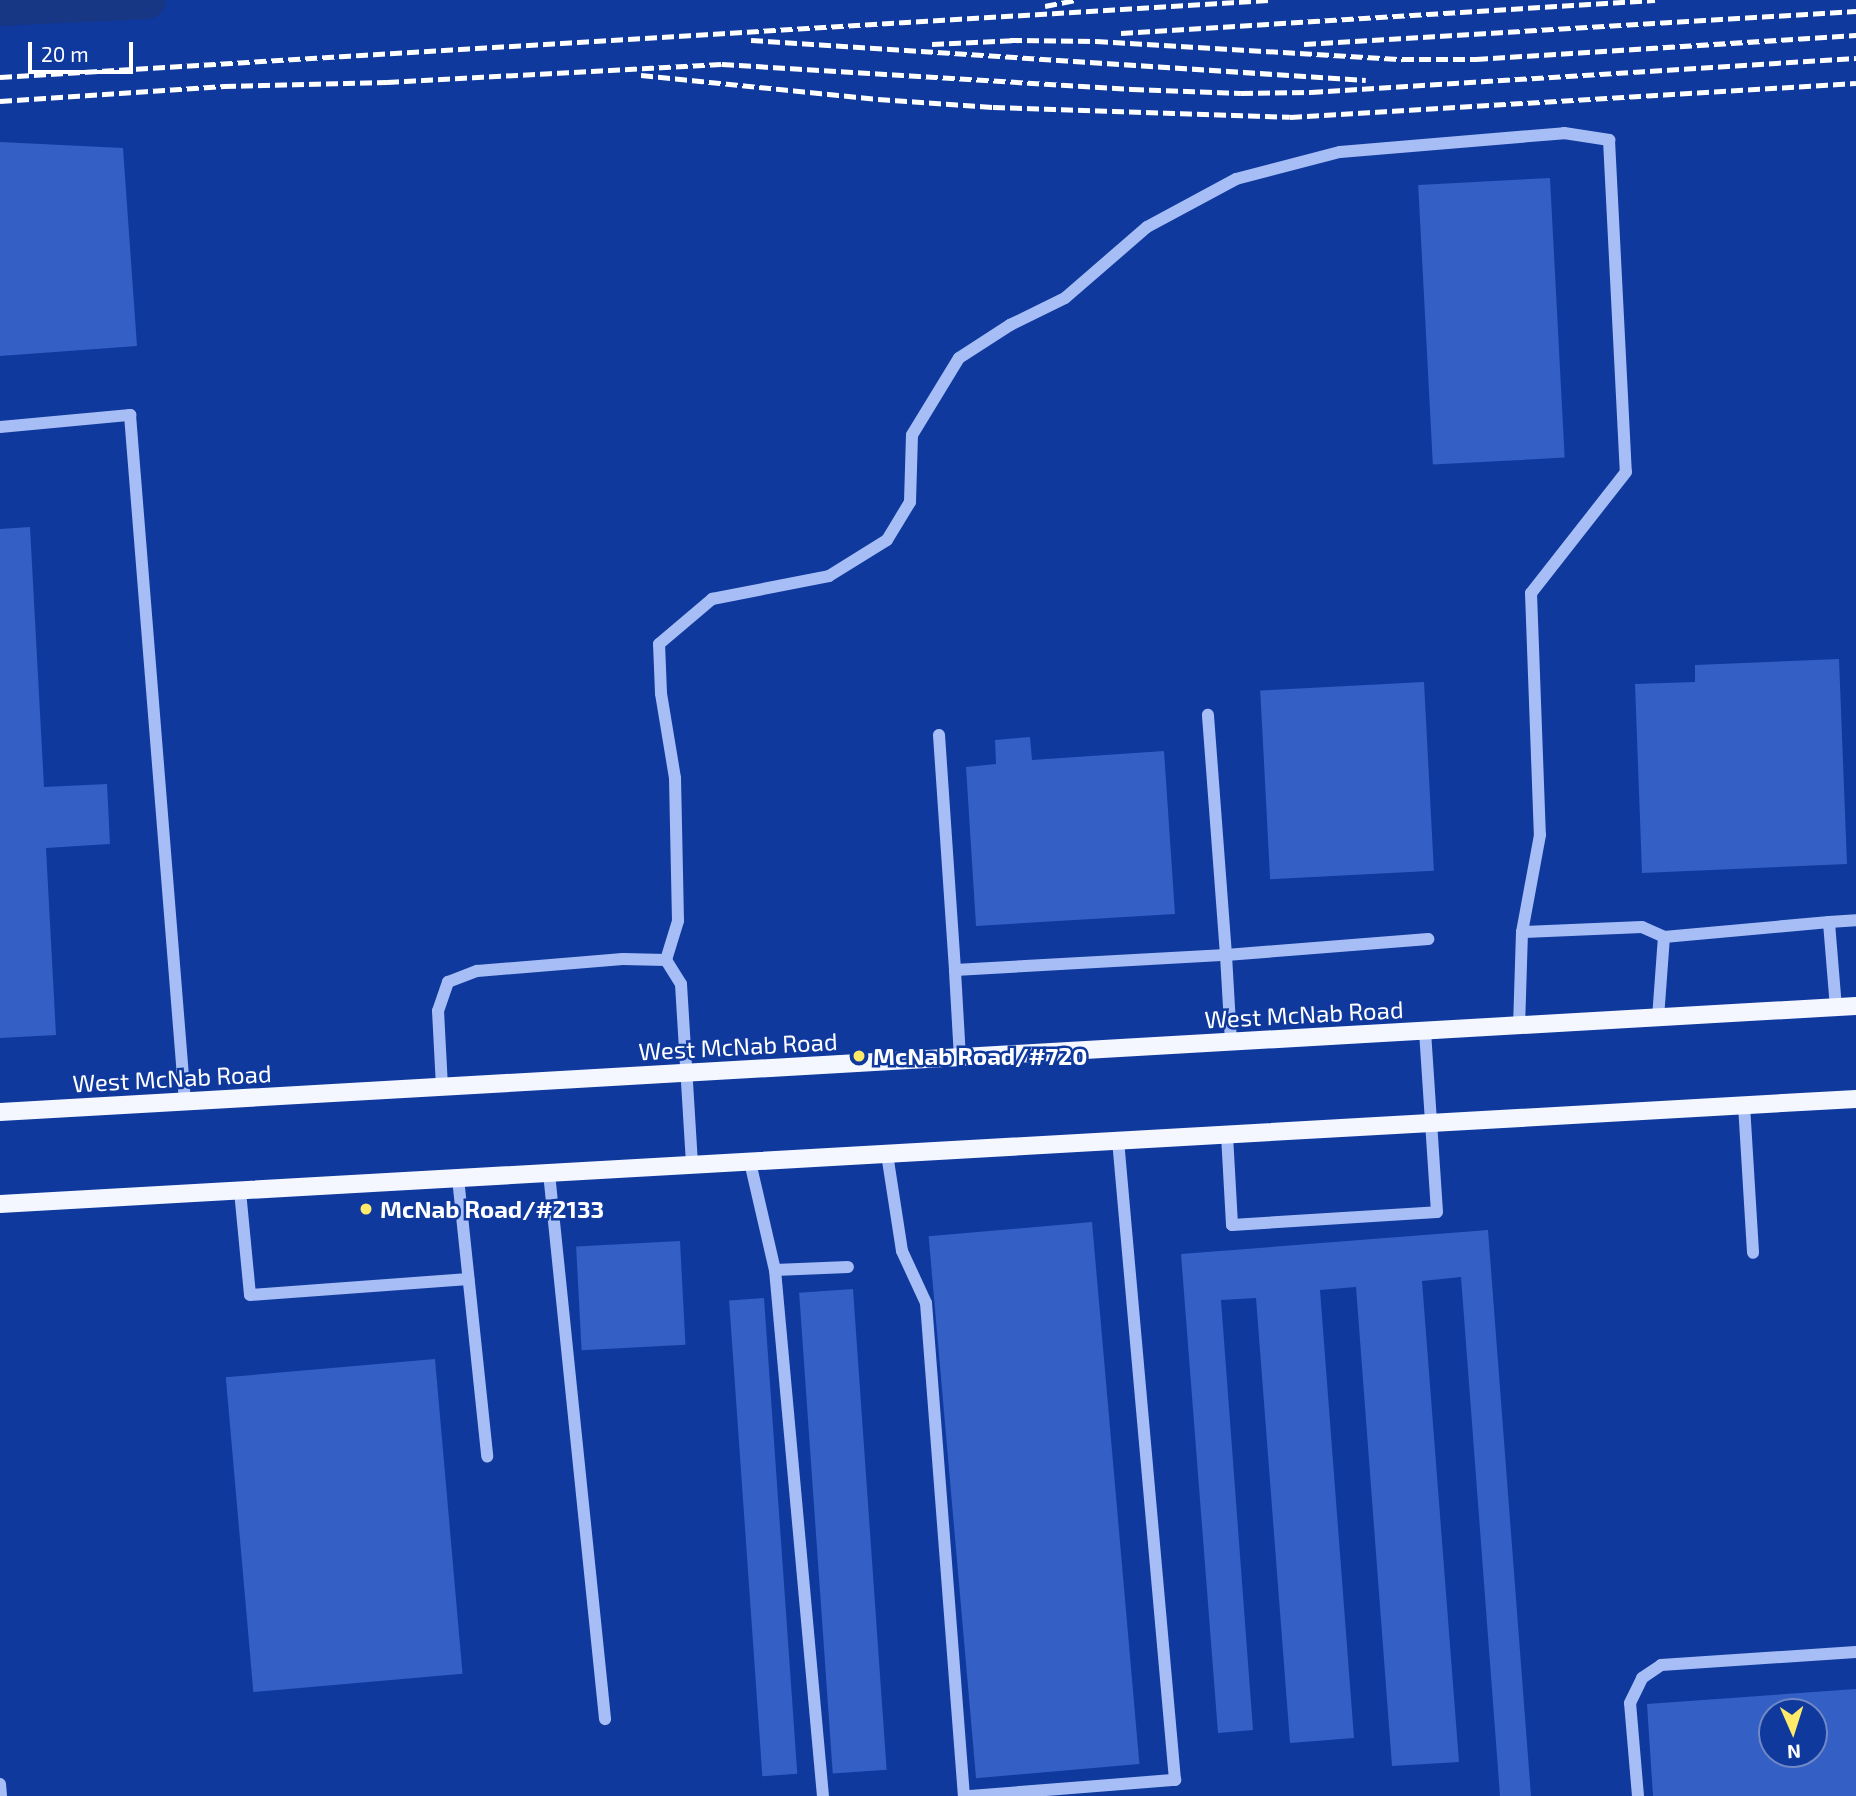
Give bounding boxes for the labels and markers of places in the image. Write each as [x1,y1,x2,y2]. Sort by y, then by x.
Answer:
place label: McNab Road/#720 [873,1042,1087,1070]
marker: McNab Road/#720 [851,1048,867,1064]
place label: McNab Road/#2133 [380,1195,604,1223]
marker: McNab Road/#2133 [358,1201,374,1217]

